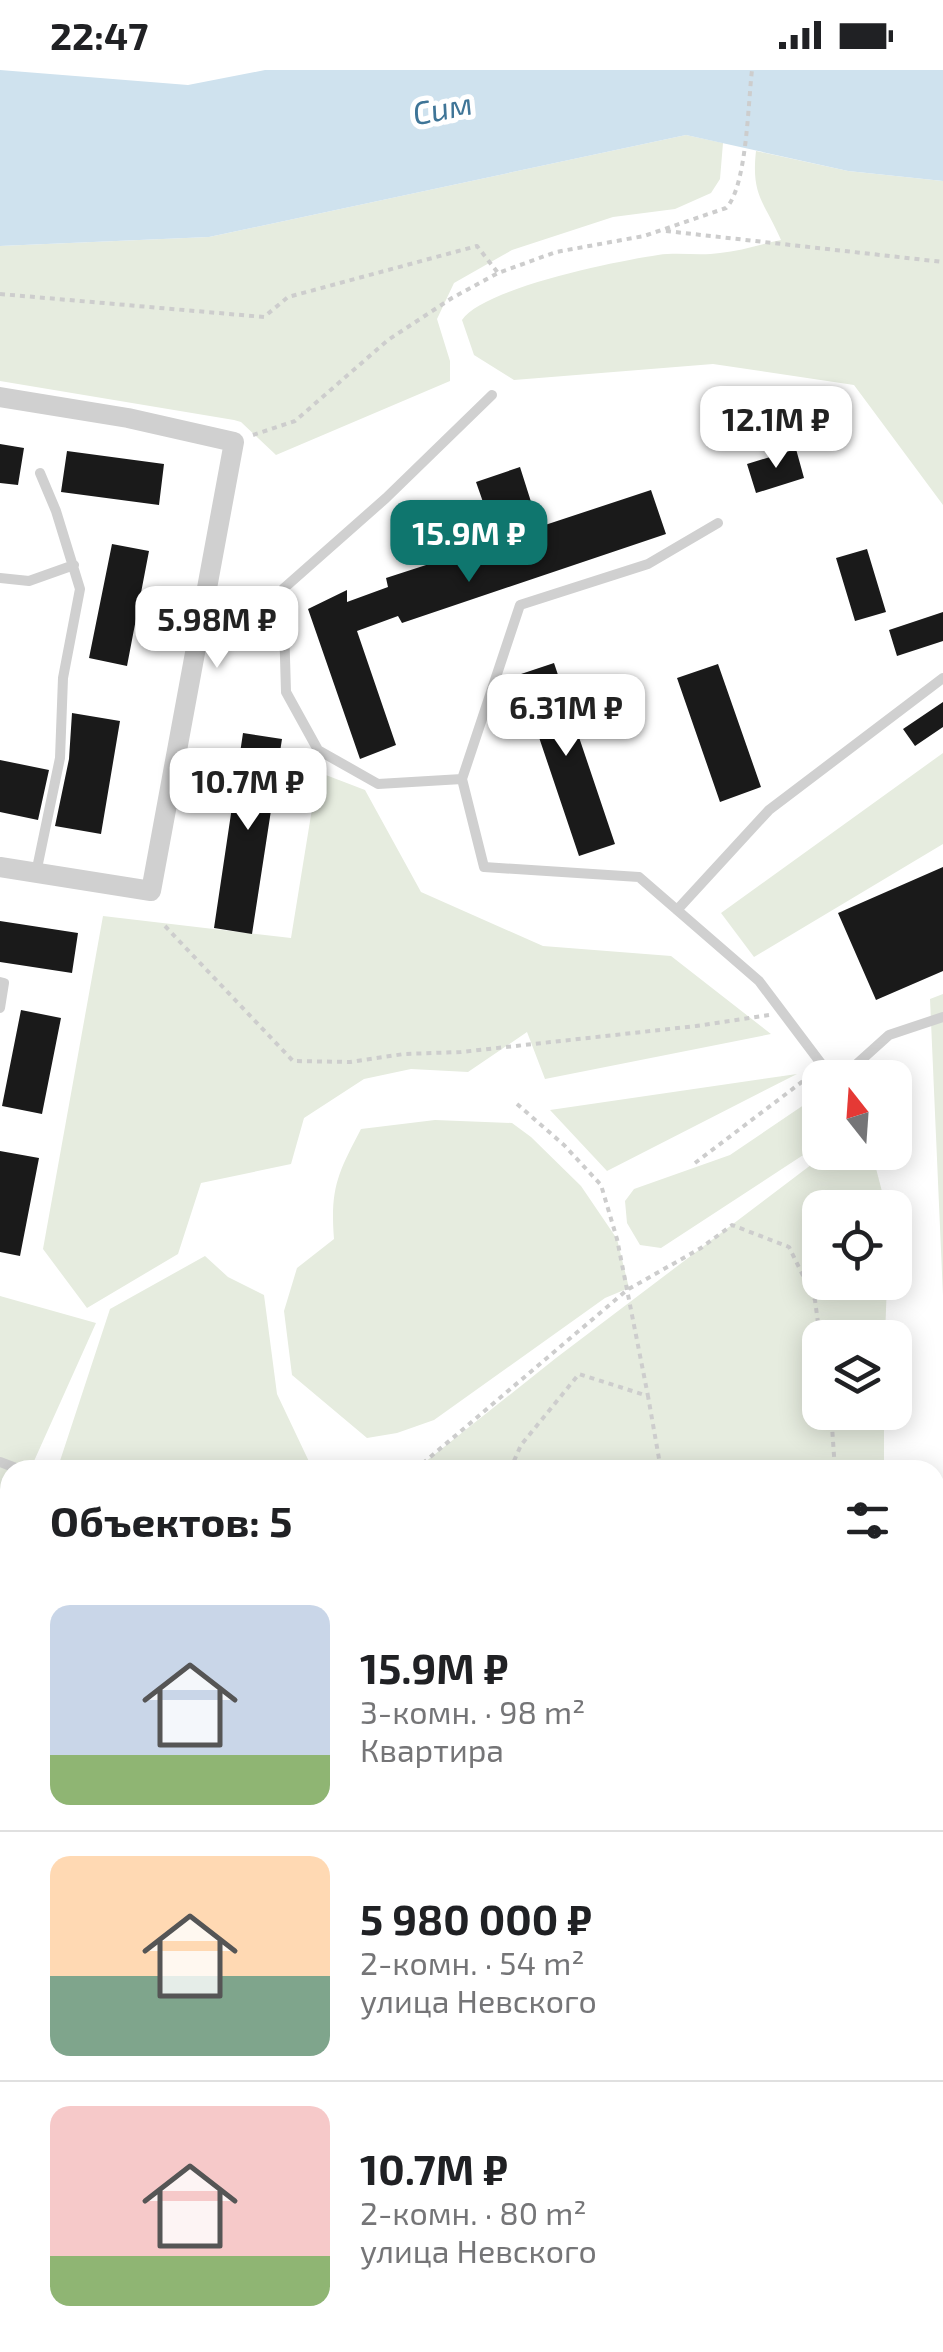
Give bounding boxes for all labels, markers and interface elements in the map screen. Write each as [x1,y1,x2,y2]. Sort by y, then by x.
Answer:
text: 22:47 [50,12,148,58]
water label: Сим [409,83,475,131]
pin: 12.1M ₽ [684,386,868,471]
text: 12.1M ₽ [722,399,830,437]
pin: 15.9M ₽ [377,500,561,585]
text: 15.9M ₽ [412,513,526,551]
pin: 5.98M ₽ [125,586,309,671]
text: 5.98M ₽ [157,599,277,637]
pin: 6.31M ₽ [474,674,658,759]
text: 6.31M ₽ [509,687,623,725]
pin: 10.7M ₽ [156,748,340,833]
text: 10.7M ₽ [192,761,304,799]
north arrow [802,1060,912,1170]
map controls [802,1060,912,1430]
button: locate [802,1190,912,1300]
button: layers [802,1320,912,1430]
icon: filters [840,1493,895,1548]
text: Объектов: 5 [50,1495,292,1545]
text: 15.9M ₽ [360,1642,509,1692]
icon: home [130,1645,250,1765]
text: 3-комн. · 98 m² [360,1692,585,1730]
text: Квартира [360,1730,504,1768]
text: 5 980 000 ₽ [360,1893,592,1943]
icon: home [130,1896,250,2016]
text: 2-комн. · 54 m² [360,1943,585,1981]
text: улица Невского [360,1981,597,2019]
text: 10.7M ₽ [360,2143,508,2193]
icon: home [130,2146,250,2266]
text: 2-комн. · 80 m² [360,2193,587,2231]
text: улица Невского [360,2231,597,2269]

